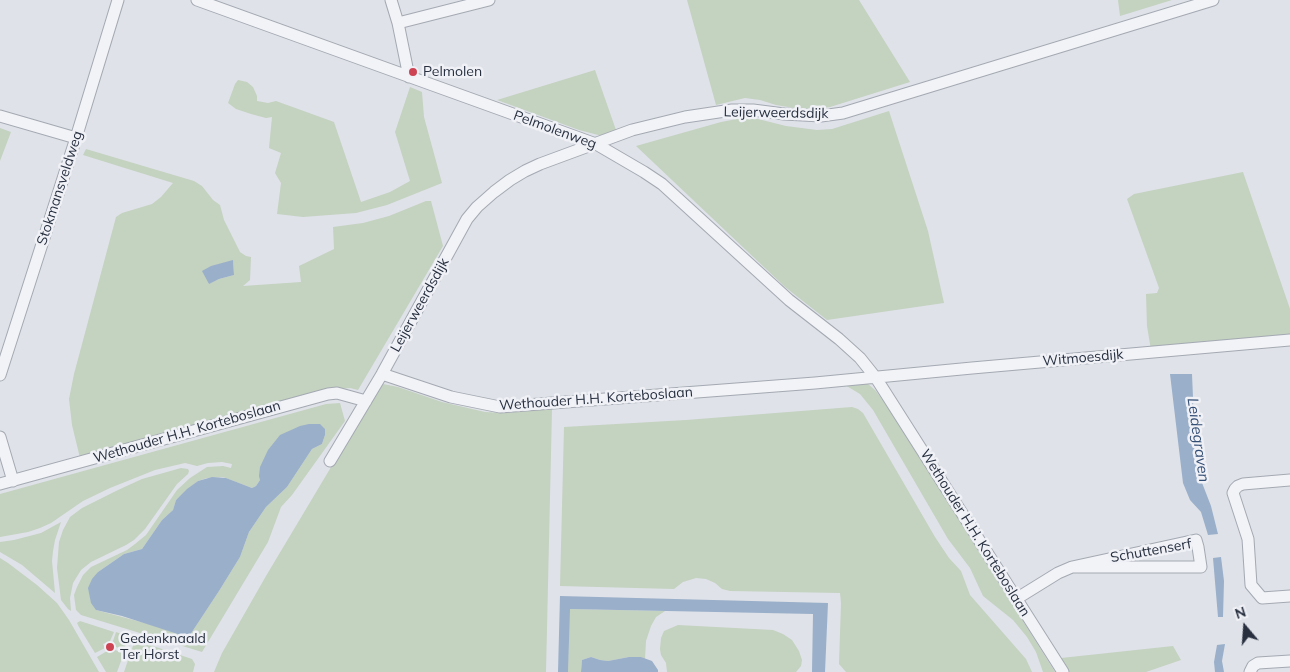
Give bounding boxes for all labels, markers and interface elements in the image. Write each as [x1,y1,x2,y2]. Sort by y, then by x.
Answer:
place label: Pelmolen [423,64,482,80]
marker: Pelmolen [407,66,419,78]
street label: Leijerweerdsdijk [723,104,829,122]
street label: Pelmolenweg [511,107,599,153]
street label: Stokmansveldweg [34,129,86,247]
street label: Leijerweerdsdijk [387,255,453,355]
street label: Witmoesdijk [1042,346,1124,370]
street label: Wethouder H.H. Korteboslaan [499,384,693,414]
street label: Wethouder H.H. Korteboslaan [91,397,283,467]
water label: Leidegraven [1183,397,1213,483]
street label: Wethouder H.H. Korteboslaan [916,446,1034,620]
street label: Schuttenserf [1109,536,1193,566]
north arrow [1220,602,1270,652]
text: N [1233,603,1248,623]
place label: Gedenknaald Ter Horst [120,631,206,664]
marker: Gedenknaald Ter Horst [104,641,116,653]

